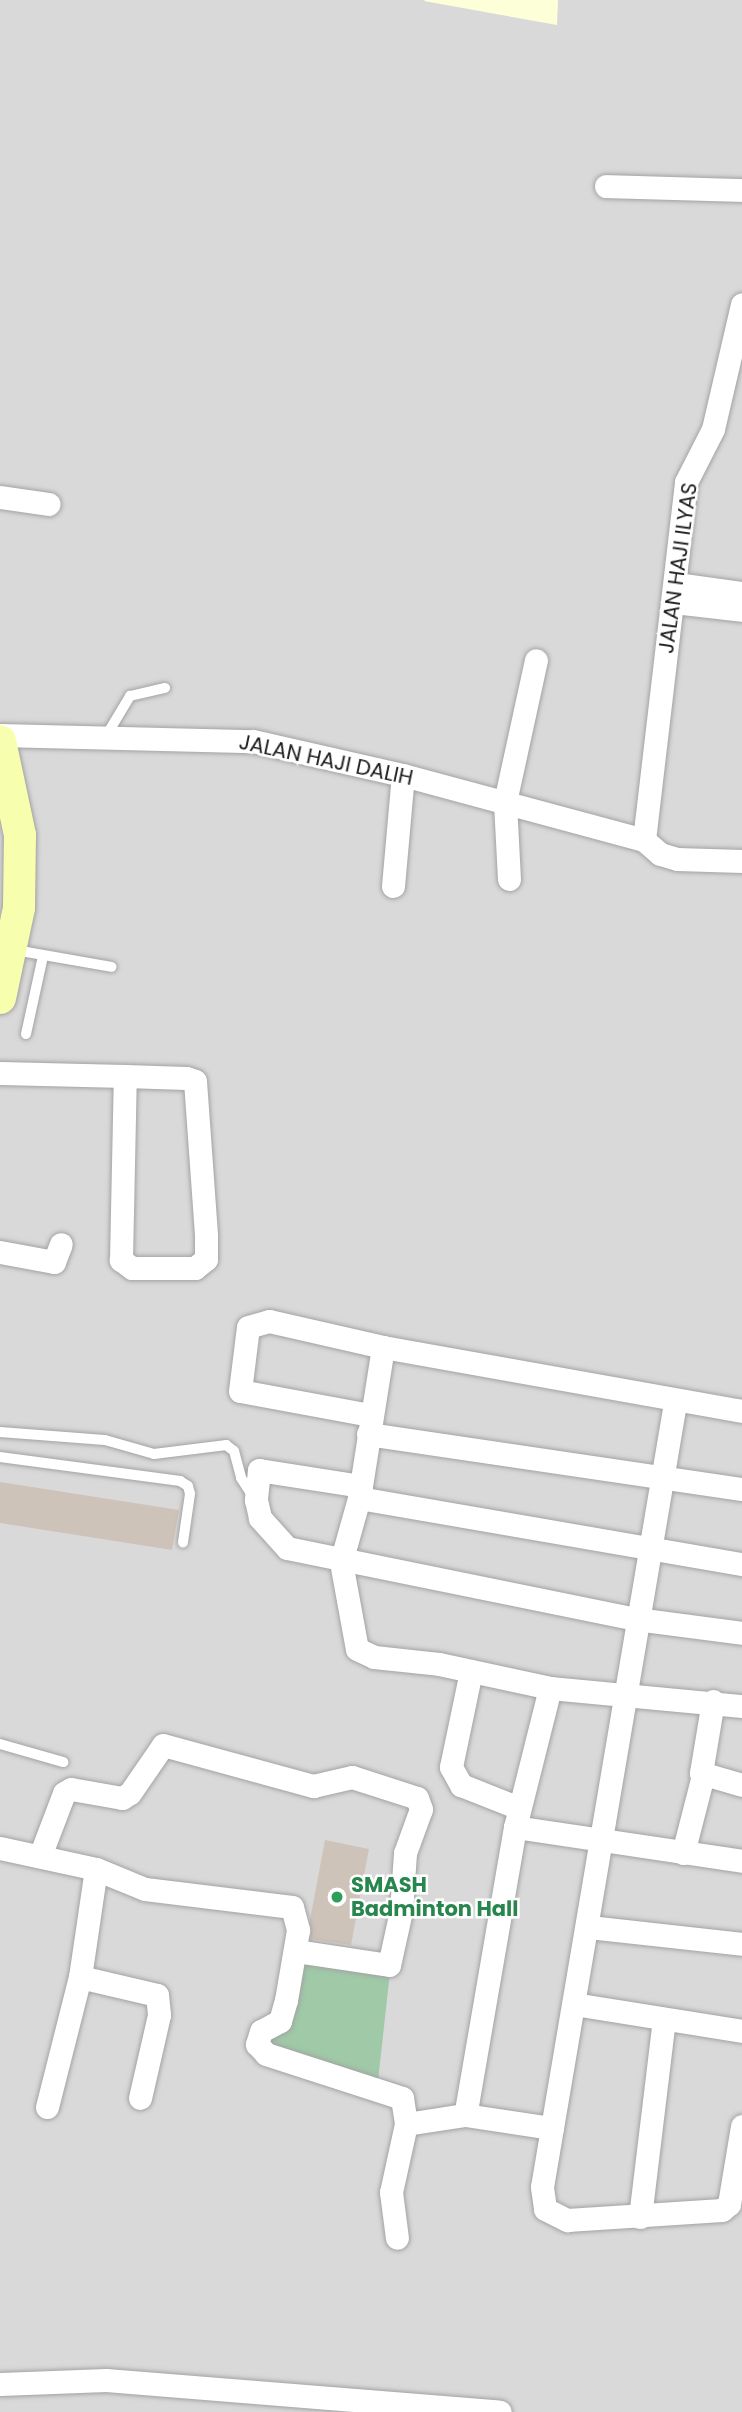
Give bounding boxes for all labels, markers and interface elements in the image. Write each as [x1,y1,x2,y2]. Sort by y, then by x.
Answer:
street label: JALAN HAJI ILYAS [654,481,702,655]
street label: JALAN HAJI DALIH [237,729,415,791]
place label: SMASH Badminton Hall [351,1872,518,1922]
marker: SMASH Badminton Hall [329,1889,345,1905]

